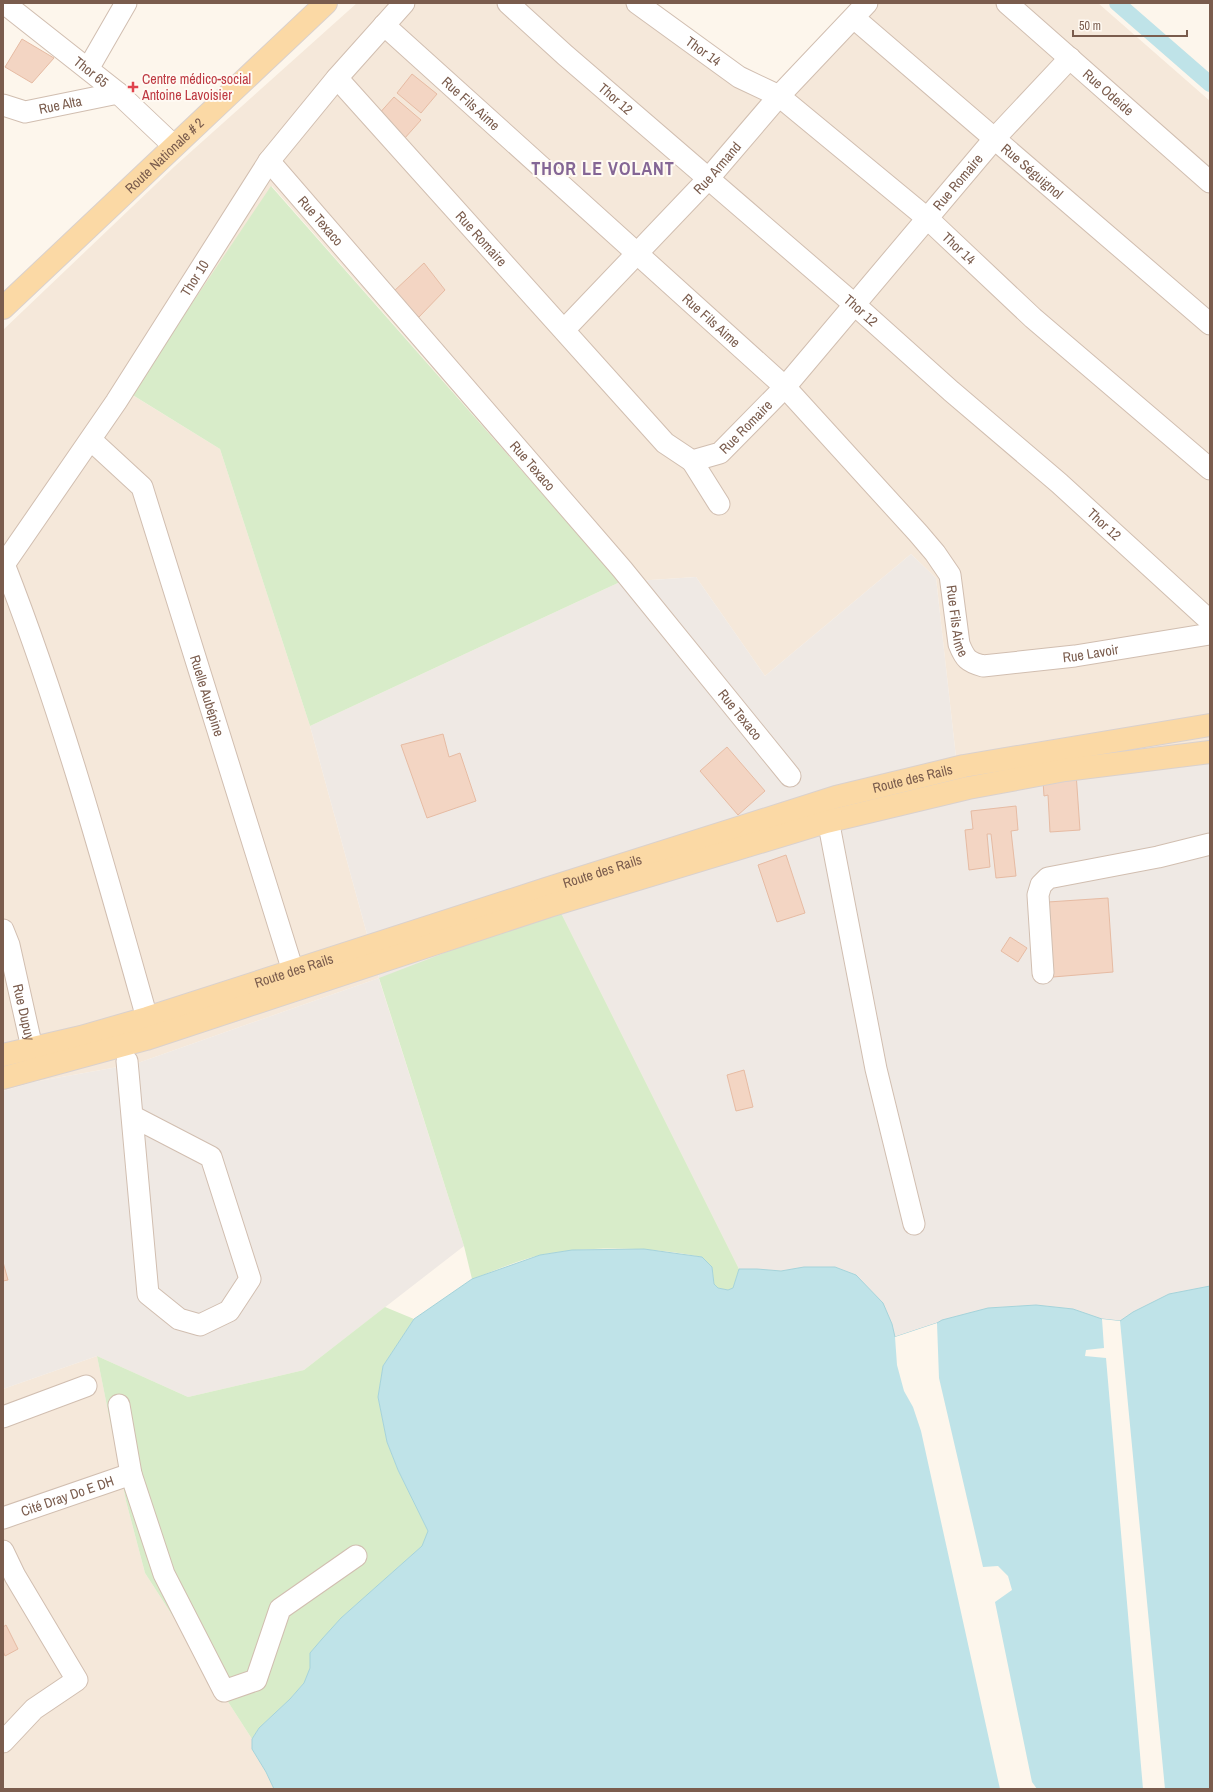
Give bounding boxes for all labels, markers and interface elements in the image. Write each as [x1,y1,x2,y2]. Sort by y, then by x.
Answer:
scale bar [1073,12,1187,38]
text: 50 m [1079,18,1101,34]
street label: Thor 14 [682,32,725,70]
street label: Thor 65 [70,52,112,91]
street label: Rue Odeide [1079,65,1137,120]
place label: Centre médico-social Antoine Lavoisier [141,70,251,104]
street label: Rue Fils Aime [438,73,504,134]
street label: Thor 12 [595,79,637,118]
marker: Centre médico-social Antoine Lavoisier [127,81,139,93]
street label: Rue Alta [37,92,84,118]
street label: Route Nationale # 2 [121,114,208,197]
street label: Rue Armand [689,138,745,198]
street label: Rue Séguignol [998,140,1067,203]
street label: Rue Romaire [929,150,987,214]
district label: THOR LE VOLANT [531,156,675,181]
street label: Rue Texaco [294,192,347,250]
street label: Rue Romaire [452,207,511,270]
street label: Thor 14 [938,228,980,269]
street label: Thor 10 [176,256,213,300]
street label: Rue Fils Aime [679,290,744,351]
street label: Thor 12 [840,290,882,330]
street label: Rue Romaire [715,396,776,458]
street label: Rue Texaco [506,437,559,495]
street label: Thor 12 [1083,504,1125,544]
street label: Rue Fils Aime [942,584,972,660]
street label: Rue Lavoir [1062,640,1120,666]
street label: Ruelle Aubépine [186,653,228,739]
street label: Rue Texaco [714,685,766,744]
street label: Route des Rails [871,760,955,797]
street label: Route des Rails [560,850,644,892]
street label: Route des Rails [252,949,336,992]
street label: Rue Dupuy [9,982,39,1042]
street label: Cité Dray Do E DH [18,1472,116,1520]

